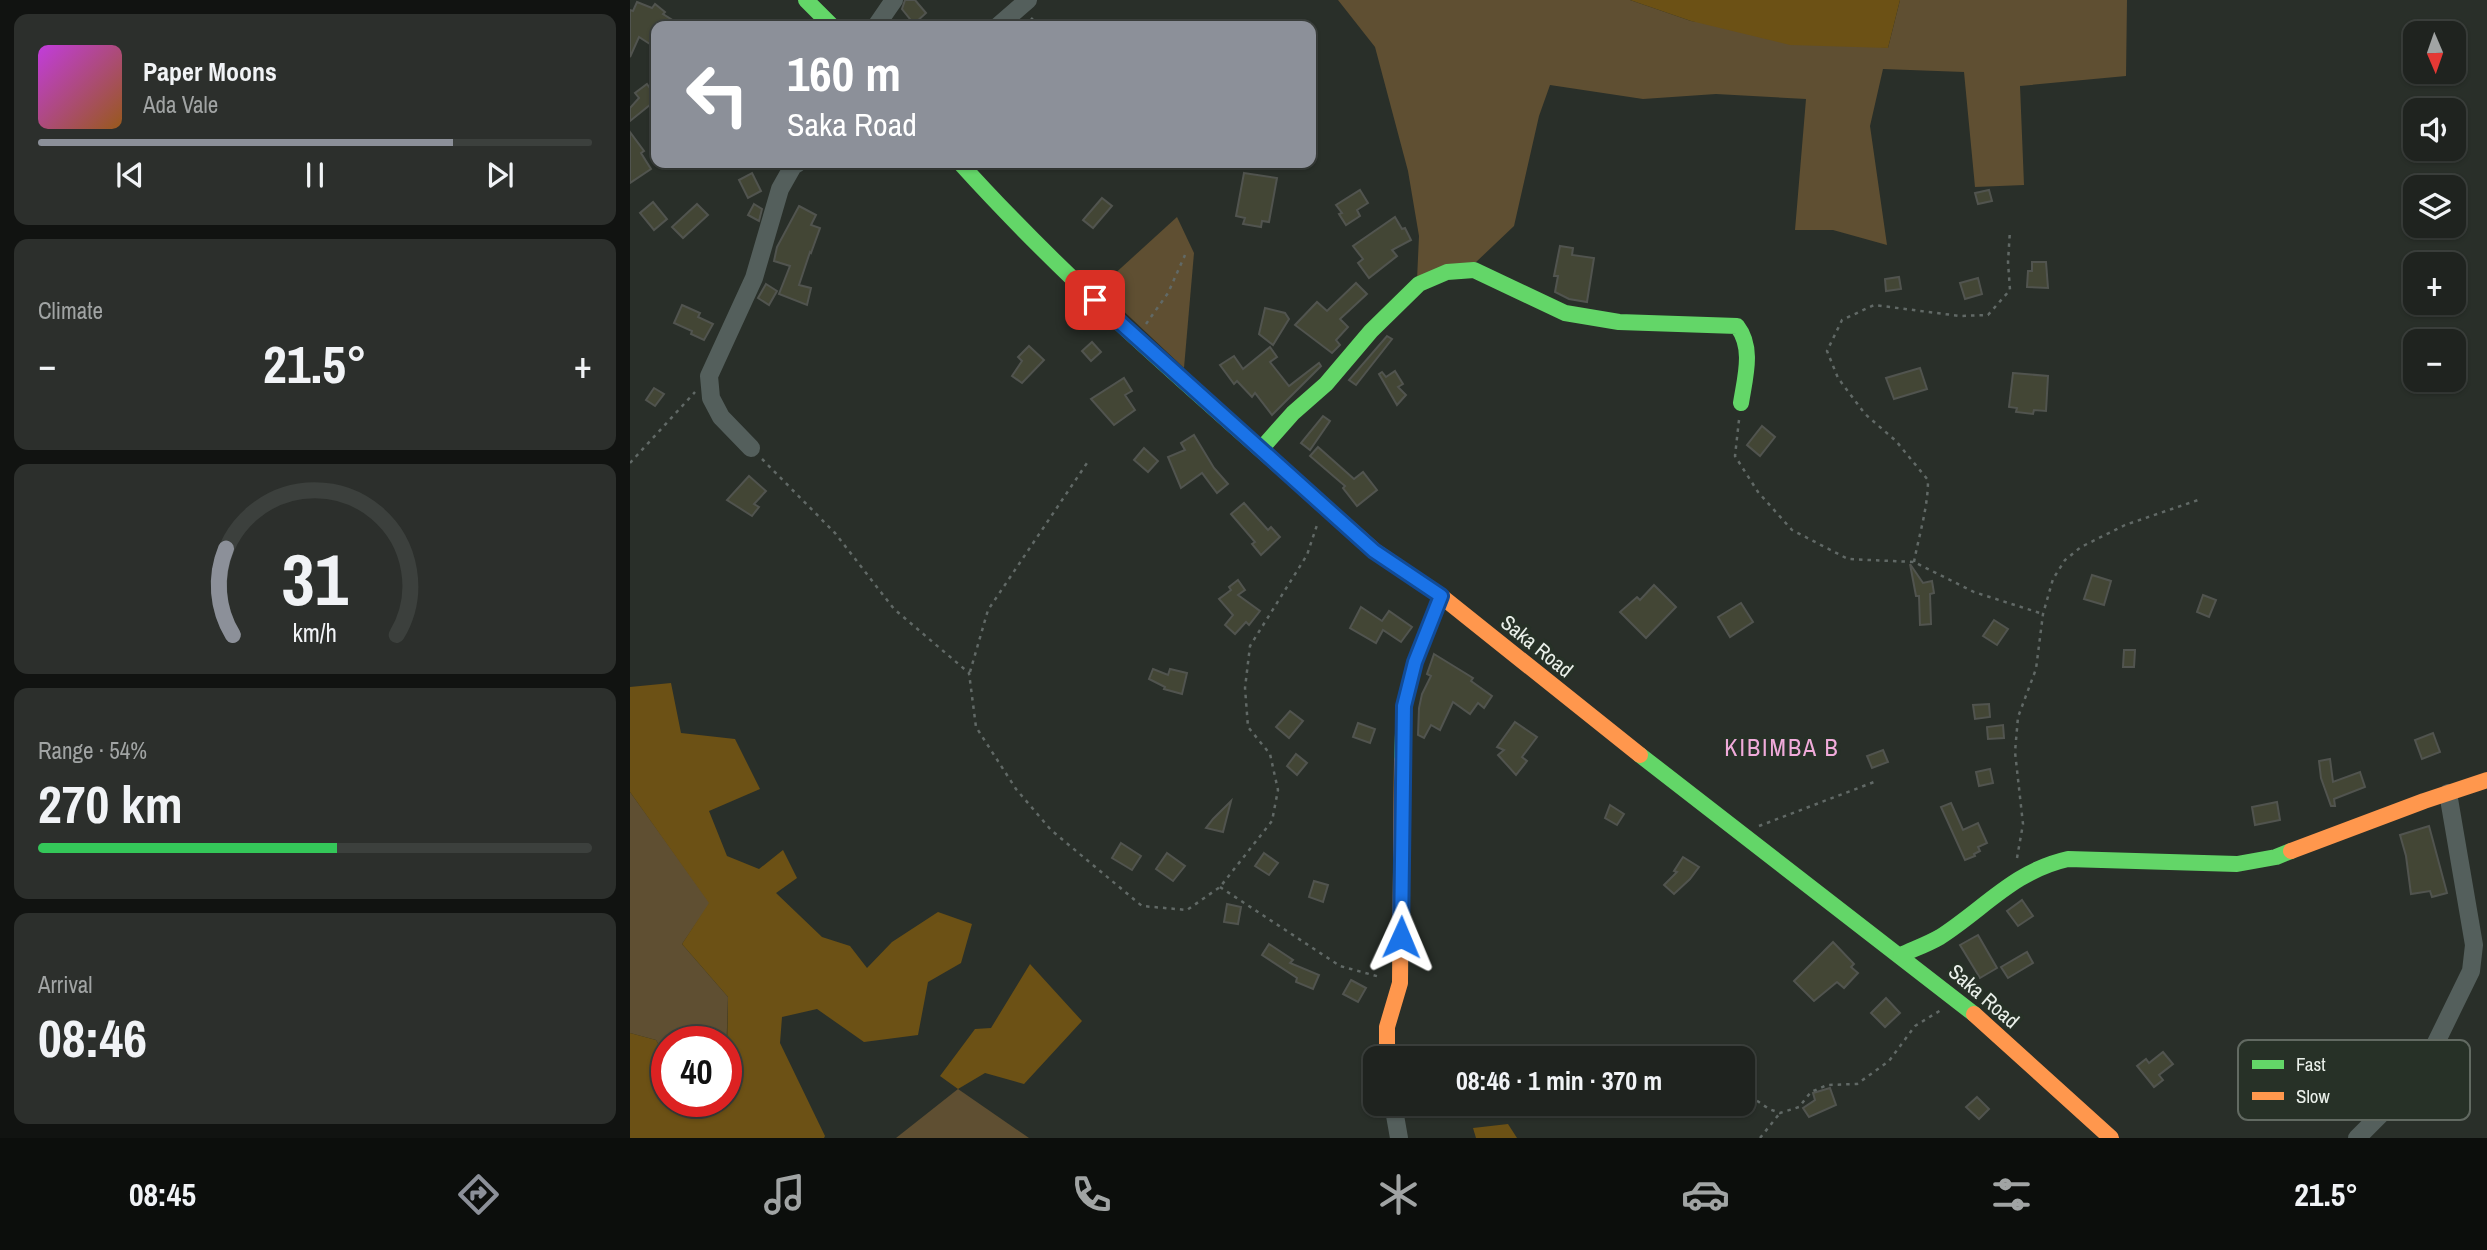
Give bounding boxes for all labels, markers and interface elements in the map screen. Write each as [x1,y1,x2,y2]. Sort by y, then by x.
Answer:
north arrow [2403,21,2466,84]
map controls [2403,21,2466,392]
text: 160 m [787,40,901,106]
icon: left [672,49,763,140]
text: Paper Moons [143,54,277,89]
text: Ada Vale [143,89,218,120]
button: sound [2403,98,2466,161]
text: Saka Road [787,103,917,146]
icon: previous [111,156,149,194]
icon: pause [296,156,334,194]
icon: next [481,156,519,194]
button: layers [2403,175,2466,238]
button: + [2403,252,2466,315]
pin [1065,270,1125,330]
icon: arrive [1076,281,1114,319]
text: Climate [38,295,103,326]
text: 21.5° [263,329,367,399]
button: − [2403,329,2466,392]
text: − [38,339,56,390]
text: + [574,339,592,390]
text: 31 [282,530,349,628]
street label: Saka Road [1495,608,1579,684]
text: km/h [293,616,337,650]
district label: KIBIMBA B [1724,731,1840,763]
text: Range · 54% [38,735,147,766]
text: 270 km [38,769,183,839]
position arrow [1364,900,1438,974]
street label: Saka Road [1942,957,2026,1035]
text: Arrival [38,969,93,1000]
text: 08:46 [38,1003,147,1073]
speed limit sign: 40 [651,1026,742,1117]
legend [2238,1040,2470,1120]
text: Fast [2296,1051,2326,1077]
text: 08:46 · 1 min · 370 m [1456,1063,1662,1098]
text: Slow [2296,1083,2331,1109]
icon: directions [454,1170,503,1219]
icon: music [760,1170,809,1219]
icon: phone [1067,1170,1116,1219]
icon: climate [1374,1170,1423,1219]
icon: car [1681,1170,1730,1219]
icon: filters [1987,1170,2036,1219]
text: 08:45 [129,1173,196,1216]
text: 21.5° [2294,1173,2358,1216]

